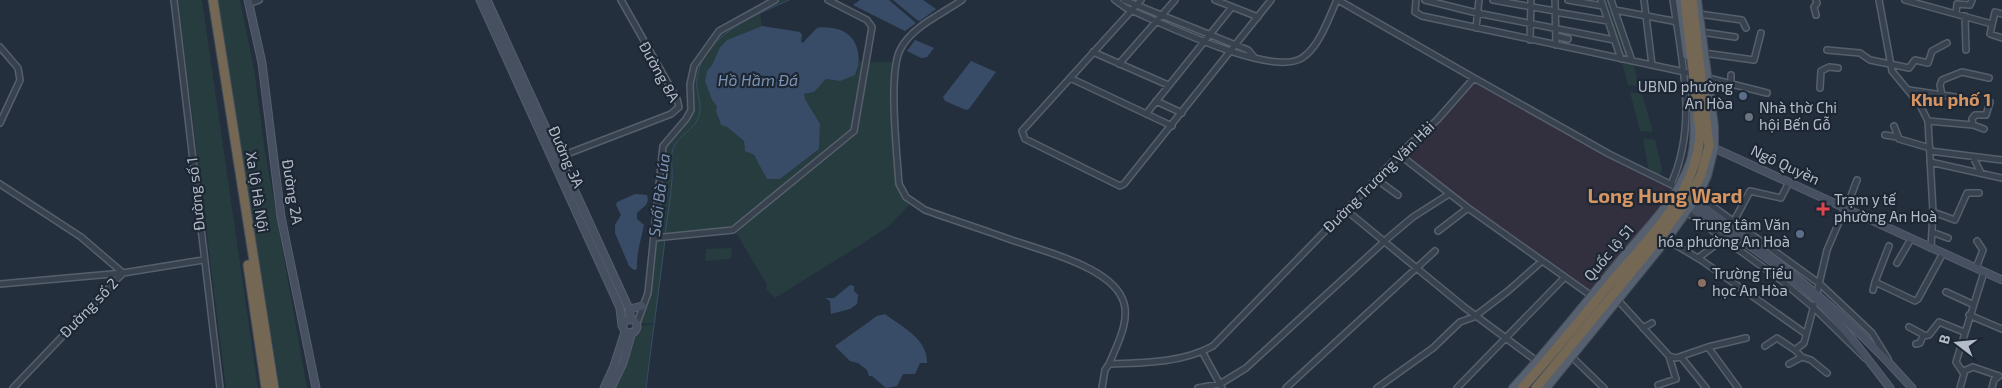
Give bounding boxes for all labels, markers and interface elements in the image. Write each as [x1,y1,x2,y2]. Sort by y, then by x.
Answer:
street label: Đường 8A [636,38,684,106]
water label: Hồ Hầm Đá [718,70,798,89]
place label: UBND phường An Hòa [1638,77,1734,112]
district label: Khu phố 1 [1911,88,1991,110]
marker: UBND phường An Hòa [1737,90,1749,102]
place label: Nhà thờ Chi hội Bến Gỗ [1759,98,1837,133]
marker: Nhà thờ Chi hội Bến Gỗ [1743,111,1755,123]
street label: Đường Trương Văn Hải [1319,117,1438,236]
street label: Đường 3A [545,123,589,191]
street label: Ngô Quyền [1748,140,1823,189]
street label: Xa lộ Hà Nội [243,150,273,233]
water label: Suối Bà Lúa [644,152,673,238]
street label: Đường số 1 [182,157,208,232]
street label: Đường 2A [279,158,307,226]
district label: Long Hung Ward [1587,183,1743,207]
place label: Trạm y tế phường An Hoà [1834,190,1937,225]
marker: Trạm y tế phường An Hoà [1816,202,1830,216]
place label: Trung tâm Văn hóa phường An Hoà [1658,215,1790,250]
street label: Quốc lộ 51 [1579,220,1638,285]
marker: Trung tâm Văn hóa phường An Hoà [1794,228,1806,240]
place label: Trường Tiểu học An Hòa [1712,264,1792,299]
street label: Đường số 2 [55,274,121,341]
marker: Trường Tiểu học An Hòa [1696,277,1708,289]
north arrow [1932,318,1982,368]
text: B [1935,333,1953,346]

